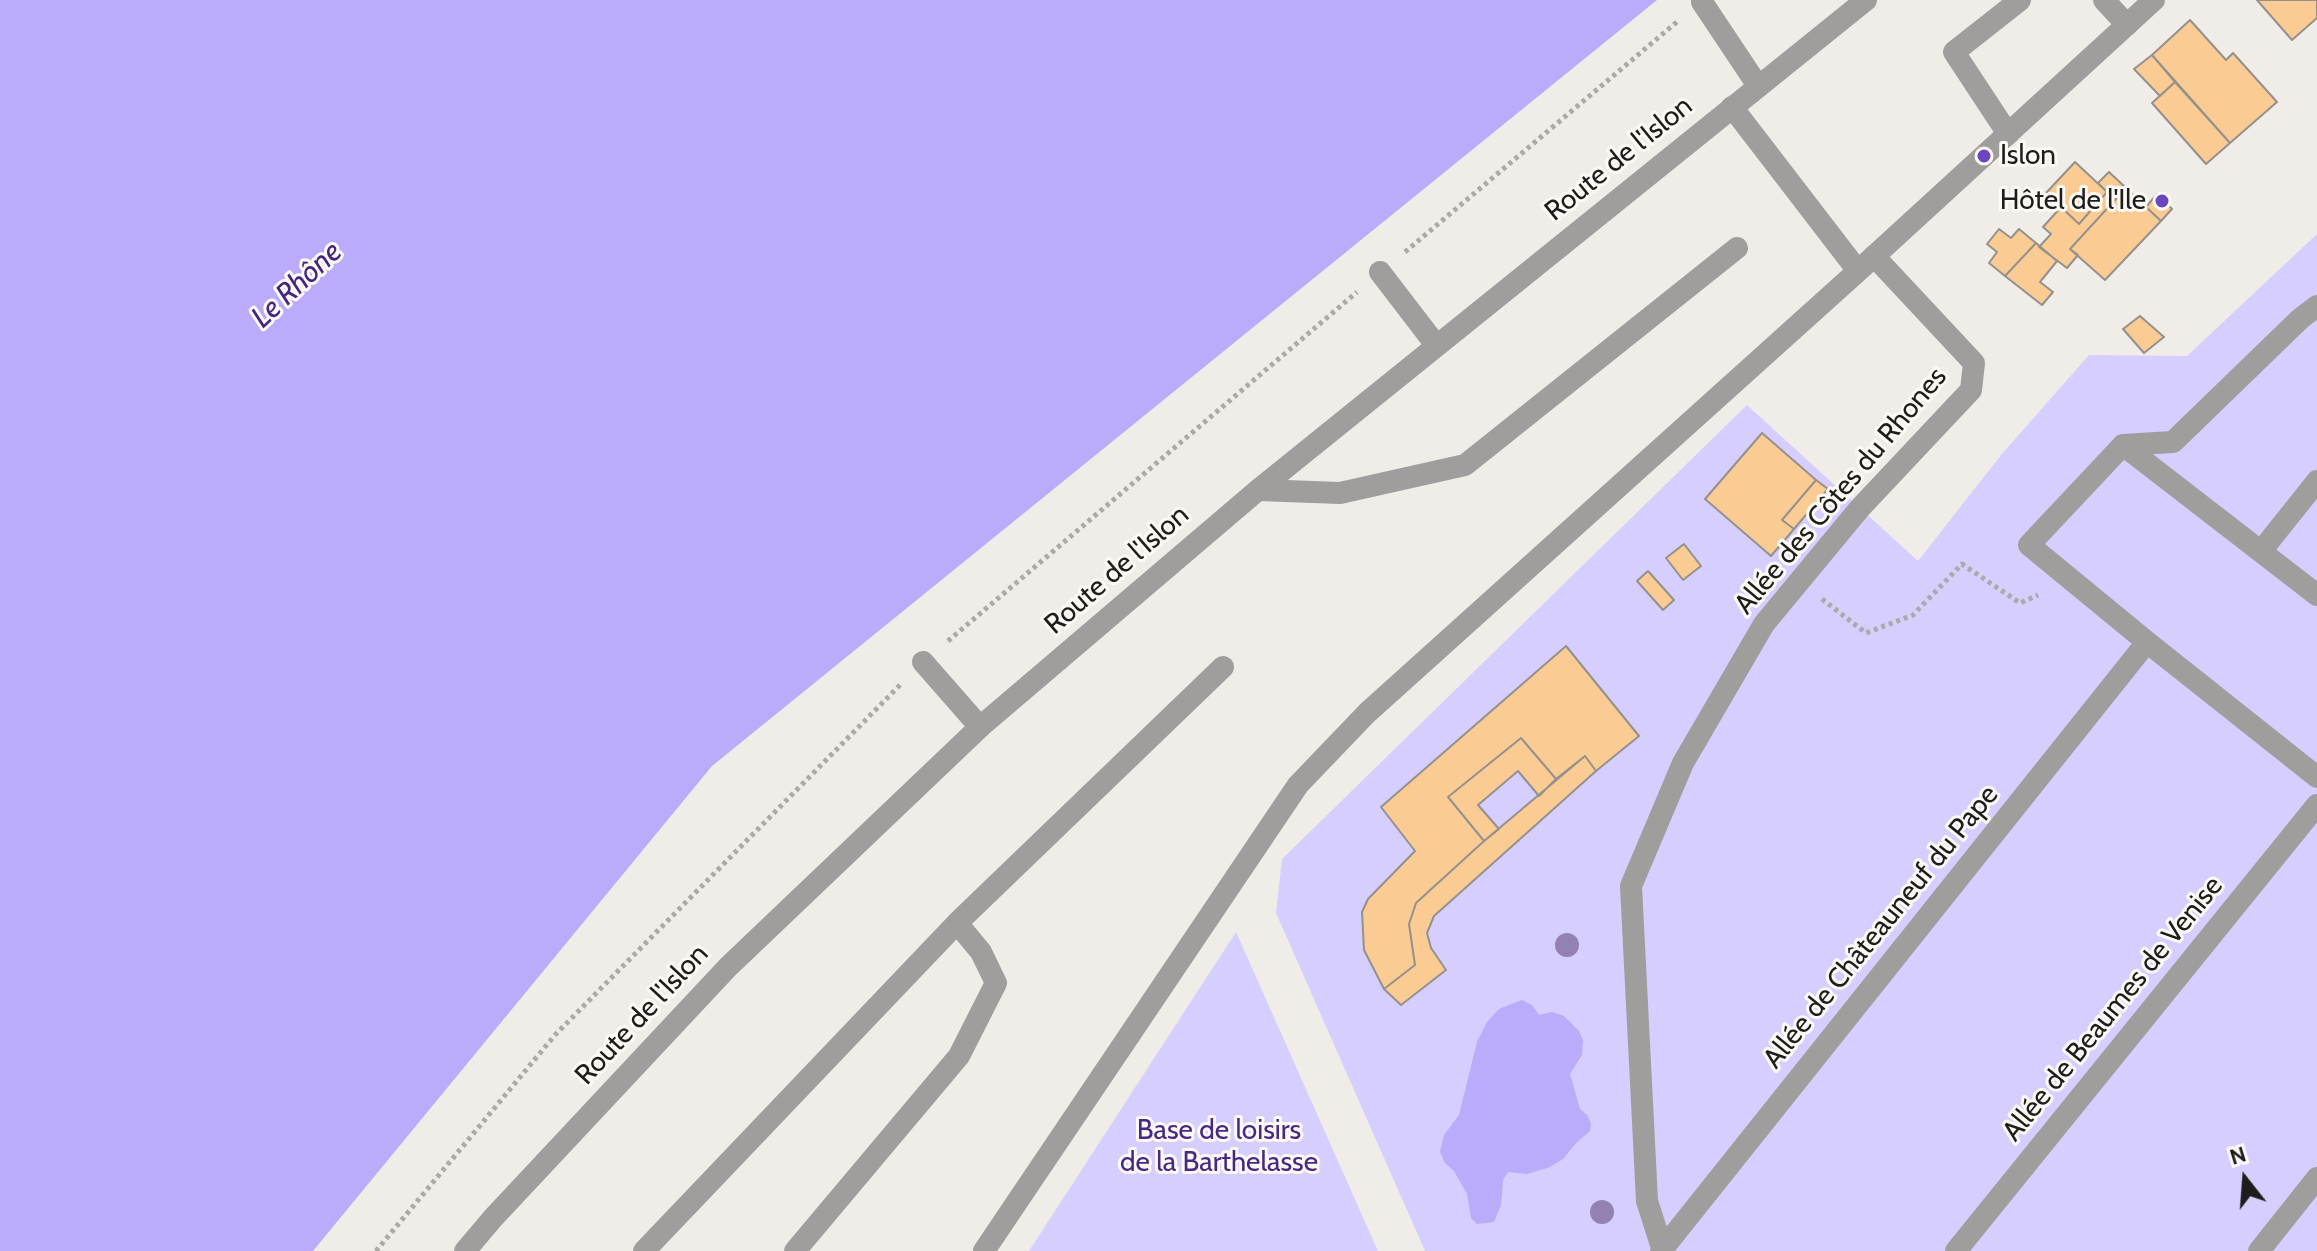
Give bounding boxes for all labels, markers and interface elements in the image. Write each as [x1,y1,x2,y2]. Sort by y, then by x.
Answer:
street label: Route de l'Islon [1539,89,1699,229]
place label: Islon [2000,139,2056,173]
marker: Islon [1975,147,1993,165]
place label: Hôtel de l'Ile [2000,184,2146,218]
marker: Hôtel de l'Ile [2153,192,2171,210]
water label: Le Rhône [245,234,349,336]
street label: Allée des Côtes du Rhones [1728,361,1954,621]
street label: Route de l'Islon [1038,498,1196,642]
street label: Allée de Châteauneuf du Pape [1756,779,2006,1075]
street label: Allée de Beaumes de Venise [1996,870,2230,1148]
street label: Route de l'Islon [568,938,716,1092]
park label: Base de loisirs de la Barthelasse [1120,1114,1318,1180]
north arrow [2205,1139,2285,1219]
text: N [2226,1140,2249,1171]

